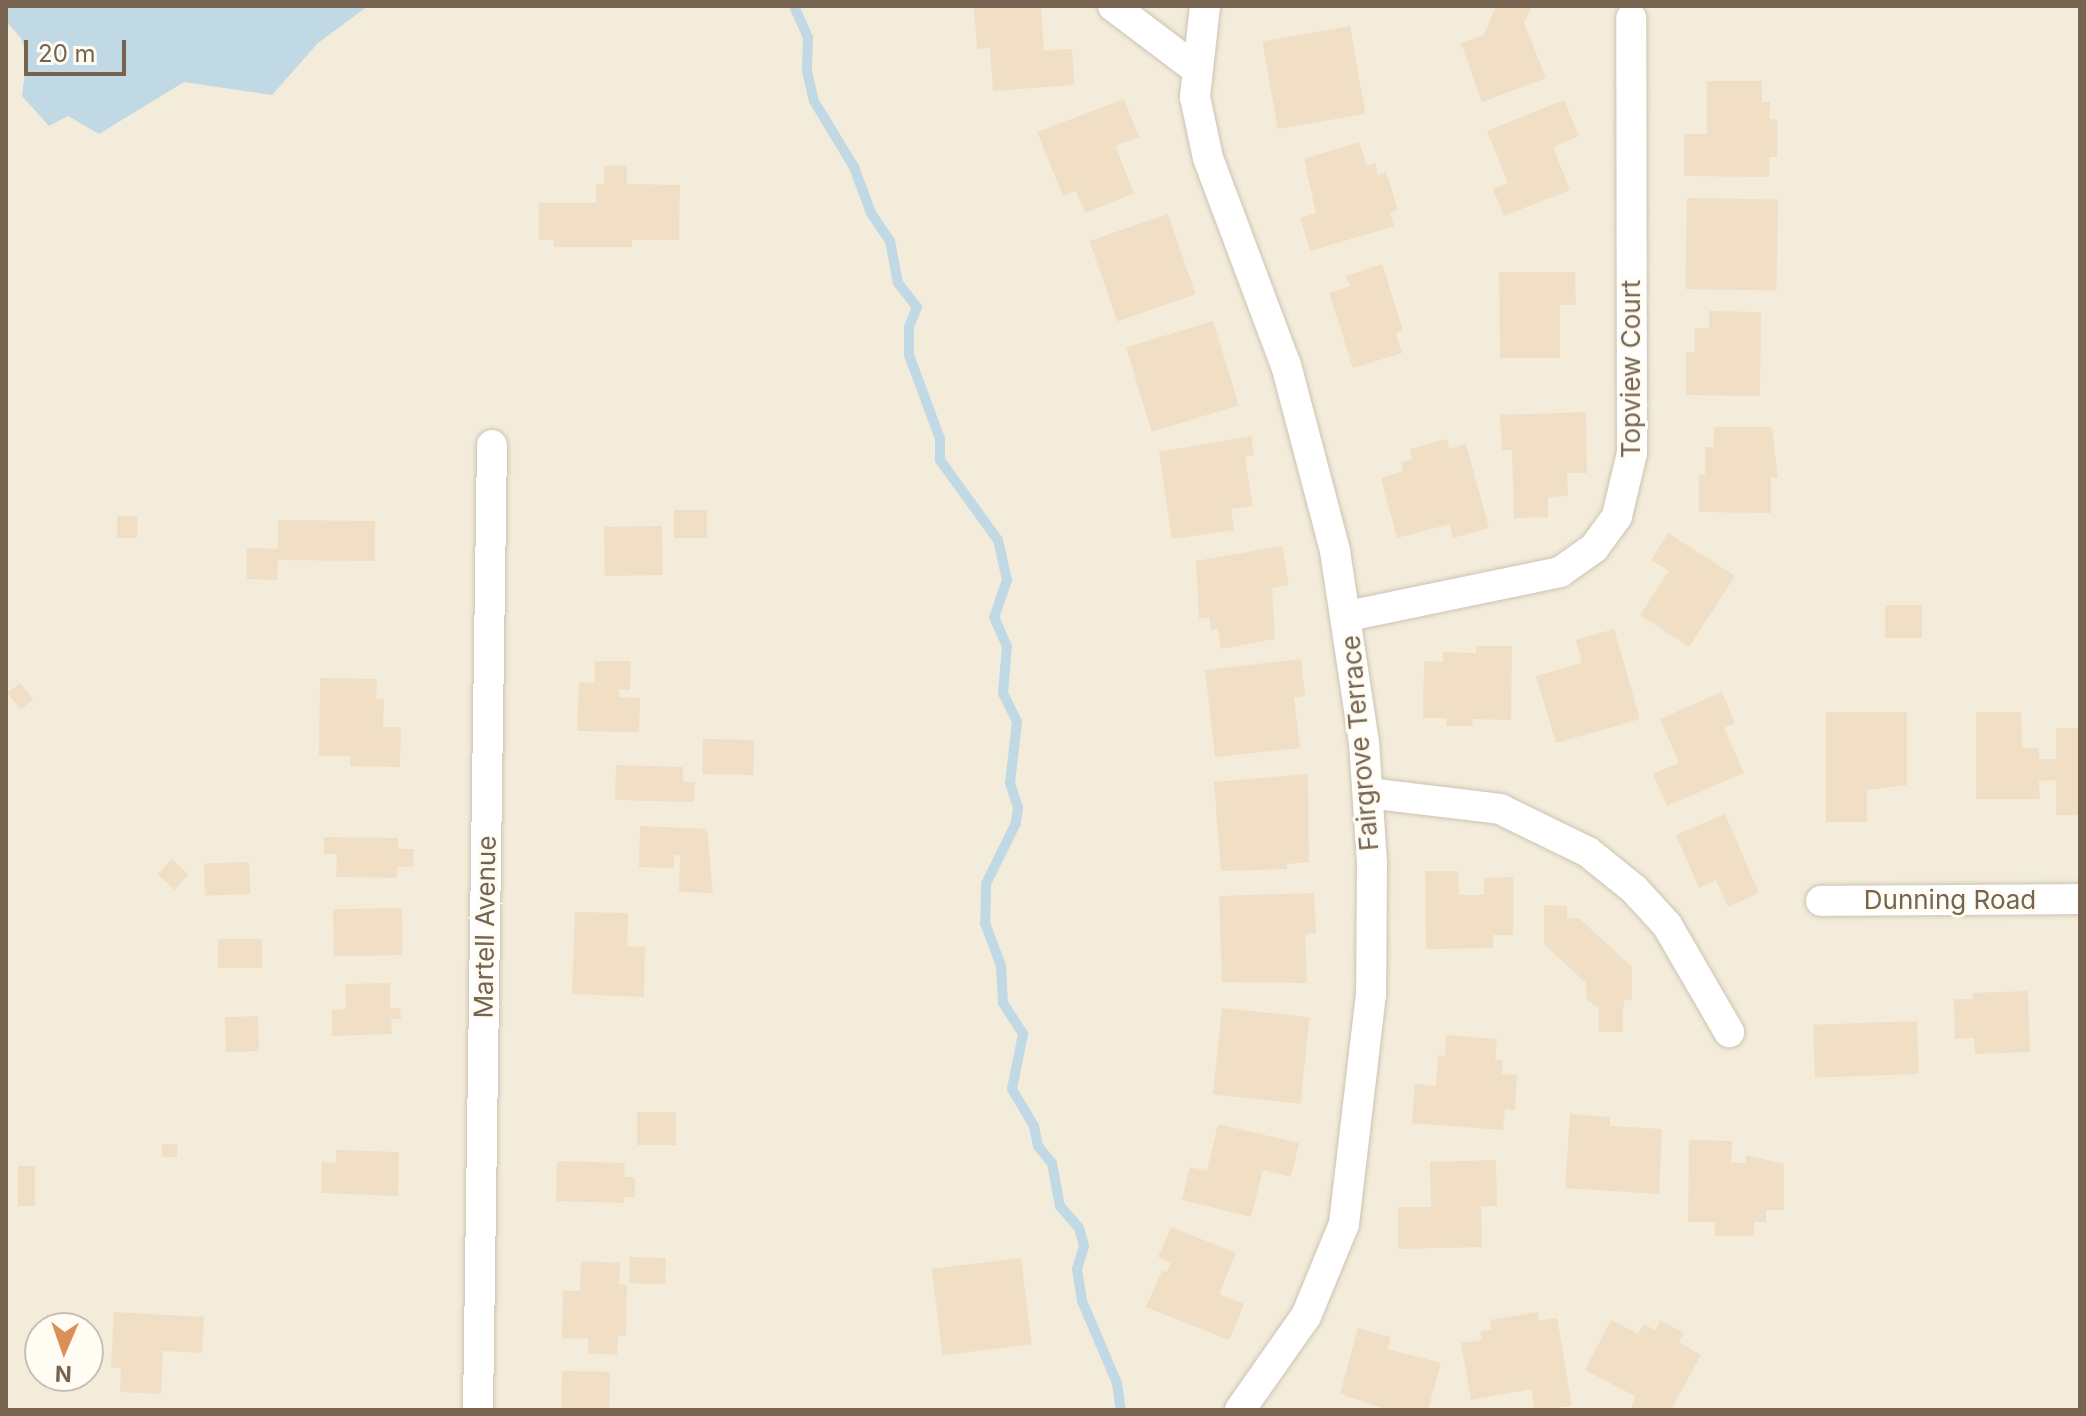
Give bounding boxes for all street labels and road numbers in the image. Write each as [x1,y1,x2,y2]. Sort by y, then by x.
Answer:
street label: Topview Court [1615,280,1647,458]
street label: Fairgrove Terrace [1335,634,1385,852]
street label: Martell Avenue [468,835,502,1019]
street label: Dunning Road [1864,884,2036,916]

